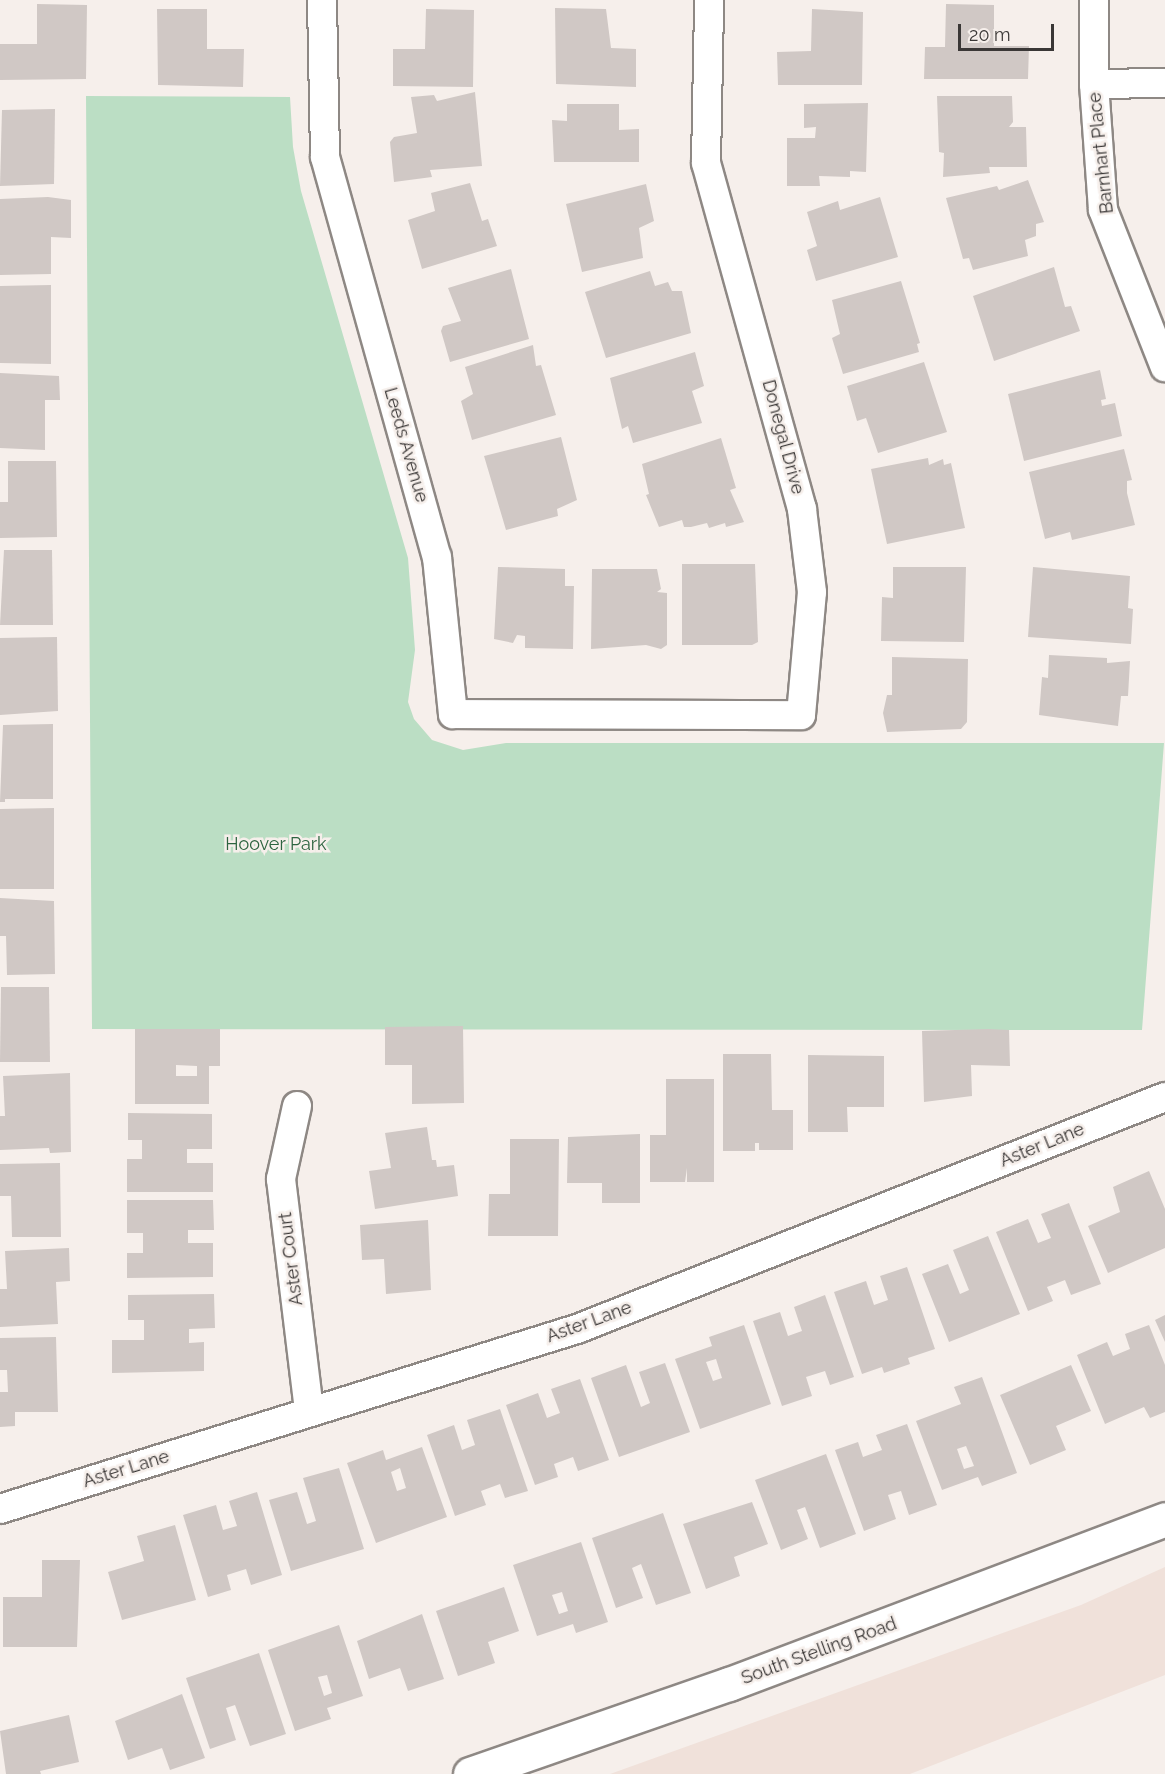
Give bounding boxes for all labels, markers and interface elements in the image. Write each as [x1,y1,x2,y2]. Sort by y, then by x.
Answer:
scale bar [961,12,1057,50]
text: 20 m [969,24,1011,45]
street label: Barnhart Place [1084,91,1118,215]
street label: Donegal Drive [757,377,809,497]
street label: Leeds Avenue [379,385,433,505]
park label: Hoover Park [225,833,327,855]
street label: Aster Lane [996,1118,1088,1172]
street label: Aster Court [275,1211,307,1307]
street label: Aster Lane [543,1297,635,1347]
street label: Aster Lane [80,1446,172,1492]
street label: South Stelling Road [738,1613,900,1689]

